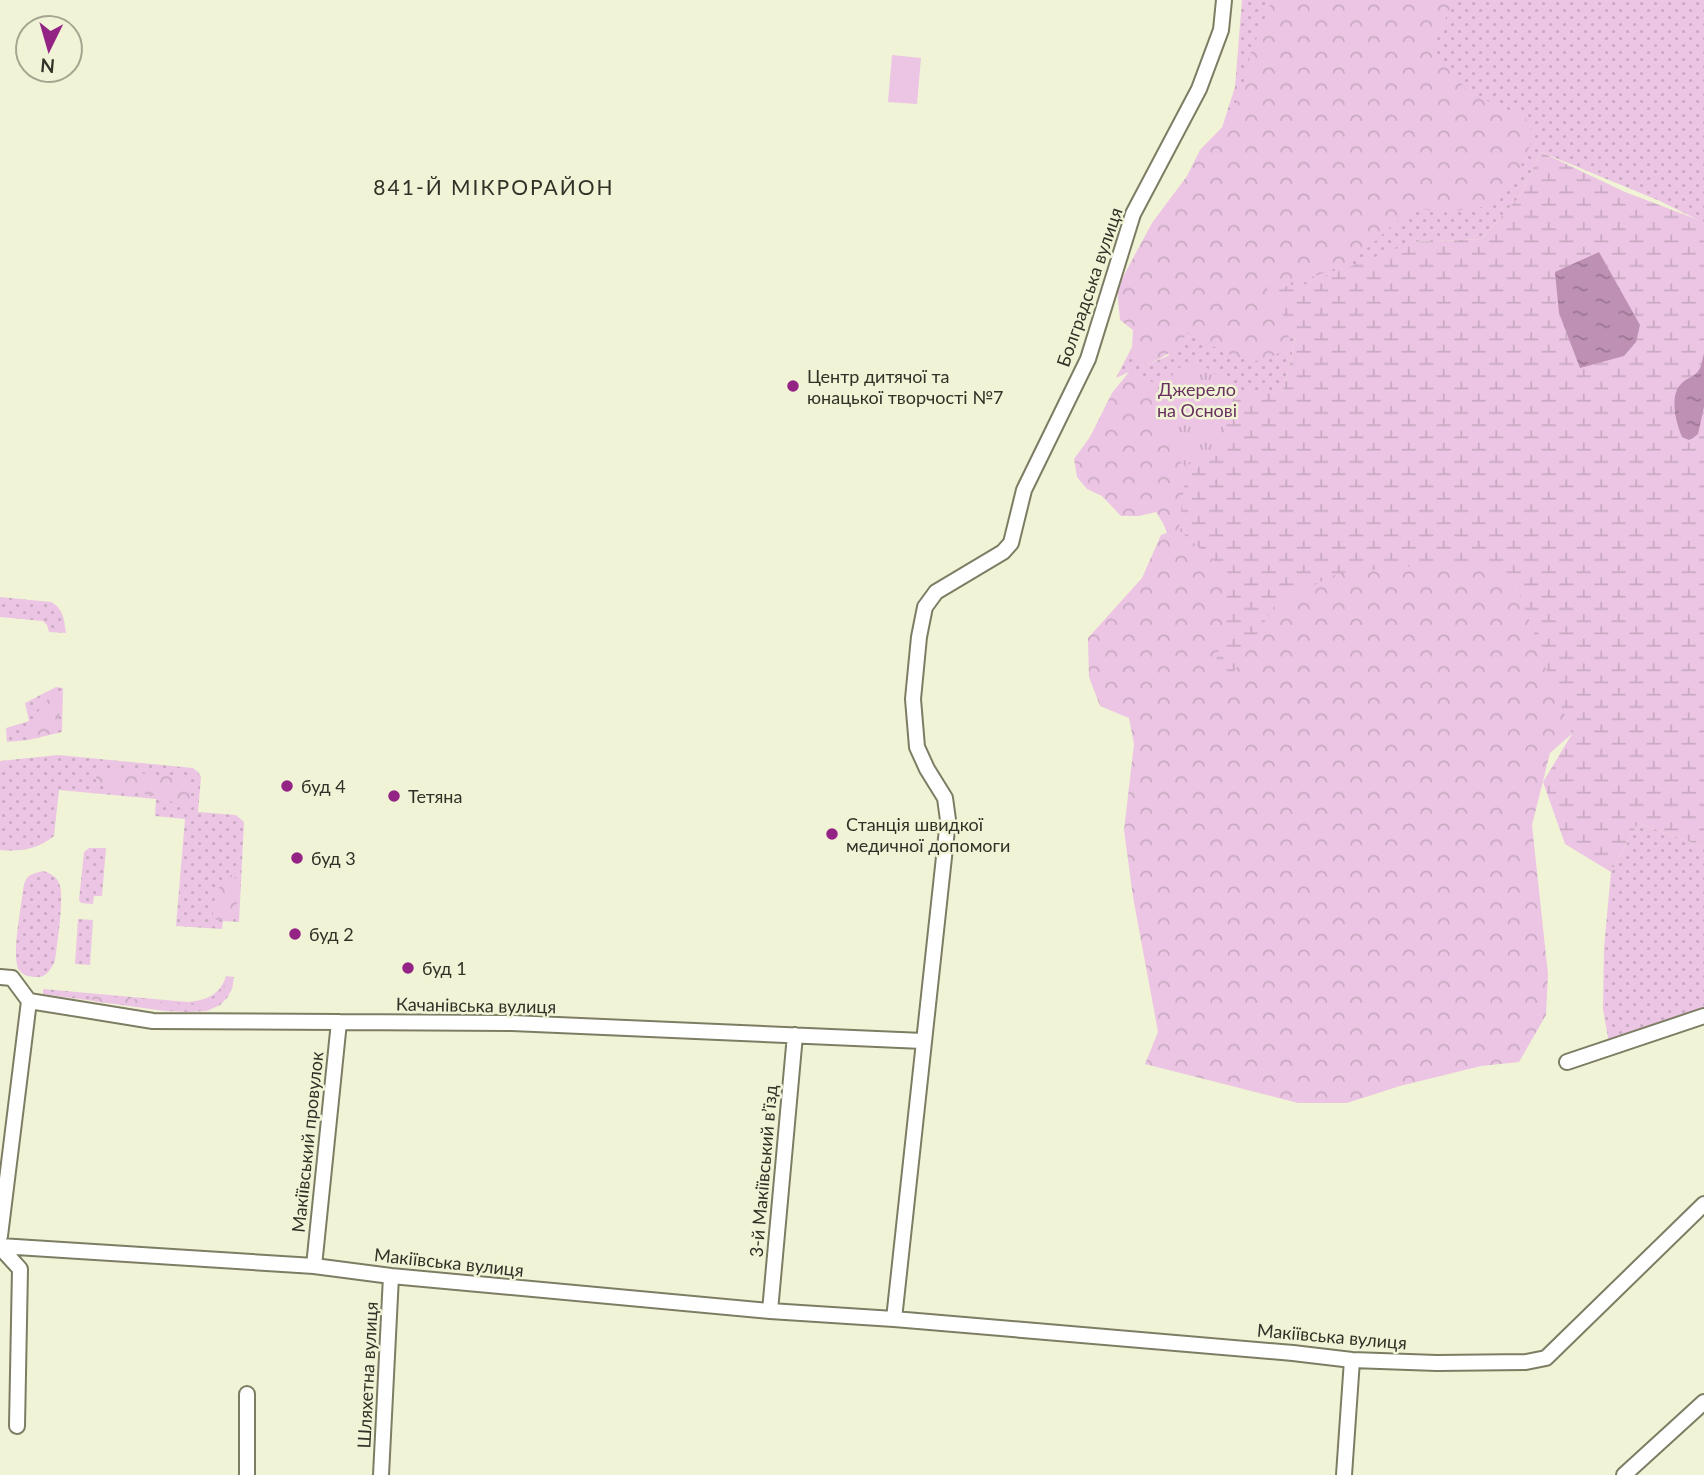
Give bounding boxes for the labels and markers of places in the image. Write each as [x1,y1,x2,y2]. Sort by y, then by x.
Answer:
place label: Центр дитячої та юнацької творчості №7 [807,365,1003,408]
marker: Центр дитячої та юнацької творчості №7 [785,378,801,394]
place label: буд 4 [301,775,346,797]
marker: буд 4 [279,778,295,794]
place label: Тетяна [408,785,462,807]
marker: Тетяна [386,788,402,804]
place label: Станція швидкої медичної допомоги [846,813,1010,856]
marker: Станція швидкої медичної допомоги [824,826,840,842]
place label: буд 3 [311,847,356,869]
marker: буд 3 [289,850,305,866]
place label: буд 2 [309,923,354,945]
marker: буд 2 [287,926,303,942]
place label: буд 1 [422,957,467,979]
marker: буд 1 [400,960,416,976]

